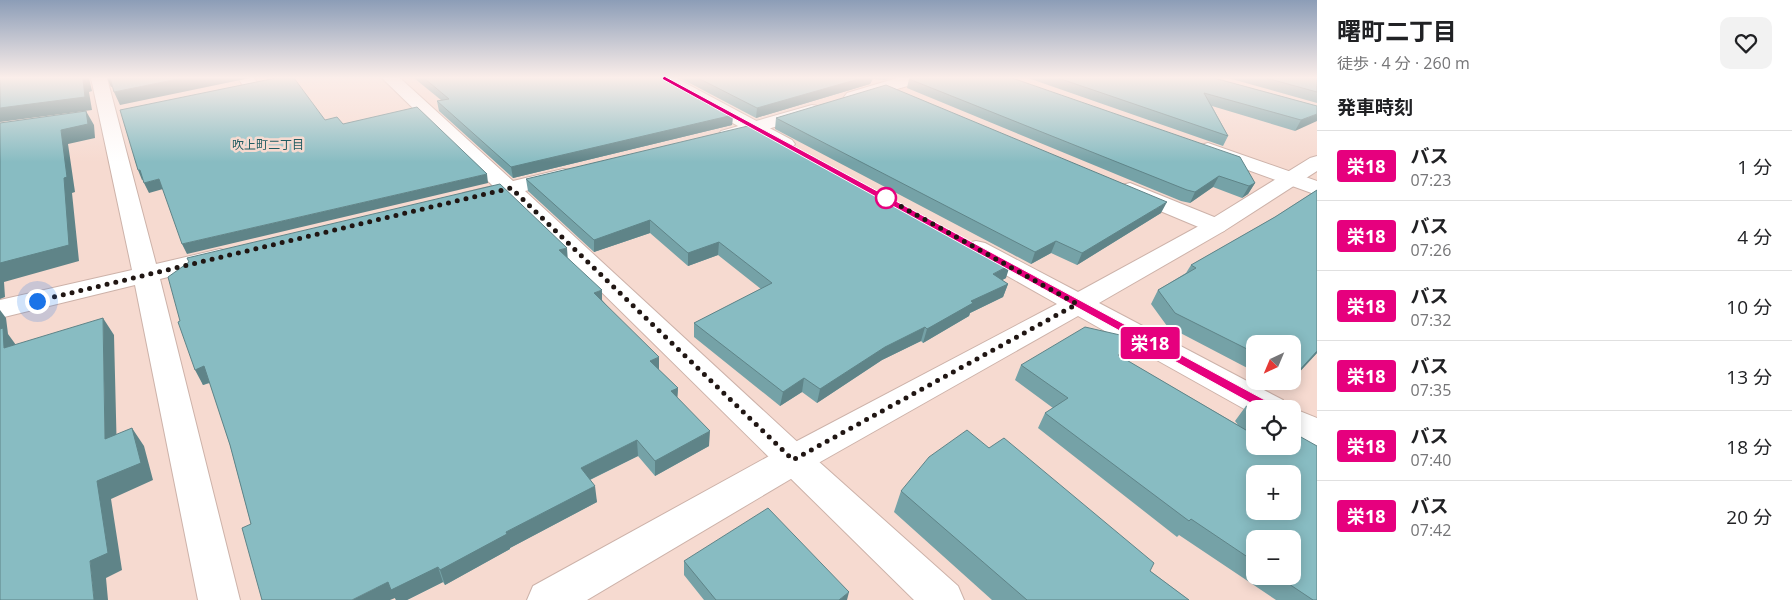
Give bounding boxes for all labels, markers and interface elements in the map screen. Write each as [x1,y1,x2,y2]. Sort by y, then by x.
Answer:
text: 曙町二丁目 [1337,14,1457,47]
button: heart [1720,17,1772,69]
text: 徒歩 · 4 分 · 260 m [1337,52,1470,74]
text: 発車時刻 [1337,94,1413,120]
district label: 吹上町二丁目 [232,136,304,153]
text: バス [1411,143,1449,169]
text: 栄18 [1347,154,1386,178]
text: 1 分 [1737,154,1772,180]
text: 07:23 [1411,169,1451,191]
unlabelled marker [875,187,897,209]
text: バス [1411,213,1449,239]
text: 栄18 [1347,224,1386,248]
text: 4 分 [1737,224,1772,250]
text: 07:26 [1411,239,1451,261]
text: バス [1411,283,1449,309]
your location [25,289,50,314]
text: 栄18 [1347,294,1386,318]
text: 10 分 [1726,294,1772,320]
text: 07:32 [1411,309,1451,331]
line badge: 栄18 [1121,327,1179,359]
text: 栄18 [1131,331,1169,355]
north arrow [1246,335,1301,390]
map controls [1246,335,1301,585]
text: バス [1411,353,1449,379]
text: 栄18 [1347,364,1386,388]
text: 13 分 [1726,364,1772,390]
text: 07:35 [1411,379,1451,401]
button: locate [1246,400,1301,455]
text: バス [1411,423,1449,449]
text: 栄18 [1347,434,1386,458]
text: 18 分 [1726,434,1772,460]
text: 07:40 [1411,449,1451,471]
button: + [1246,465,1301,520]
text: バス [1411,493,1449,519]
text: 栄18 [1347,504,1386,528]
text: 20 分 [1726,504,1772,530]
text: 07:42 [1411,519,1451,541]
button: − [1246,530,1301,585]

